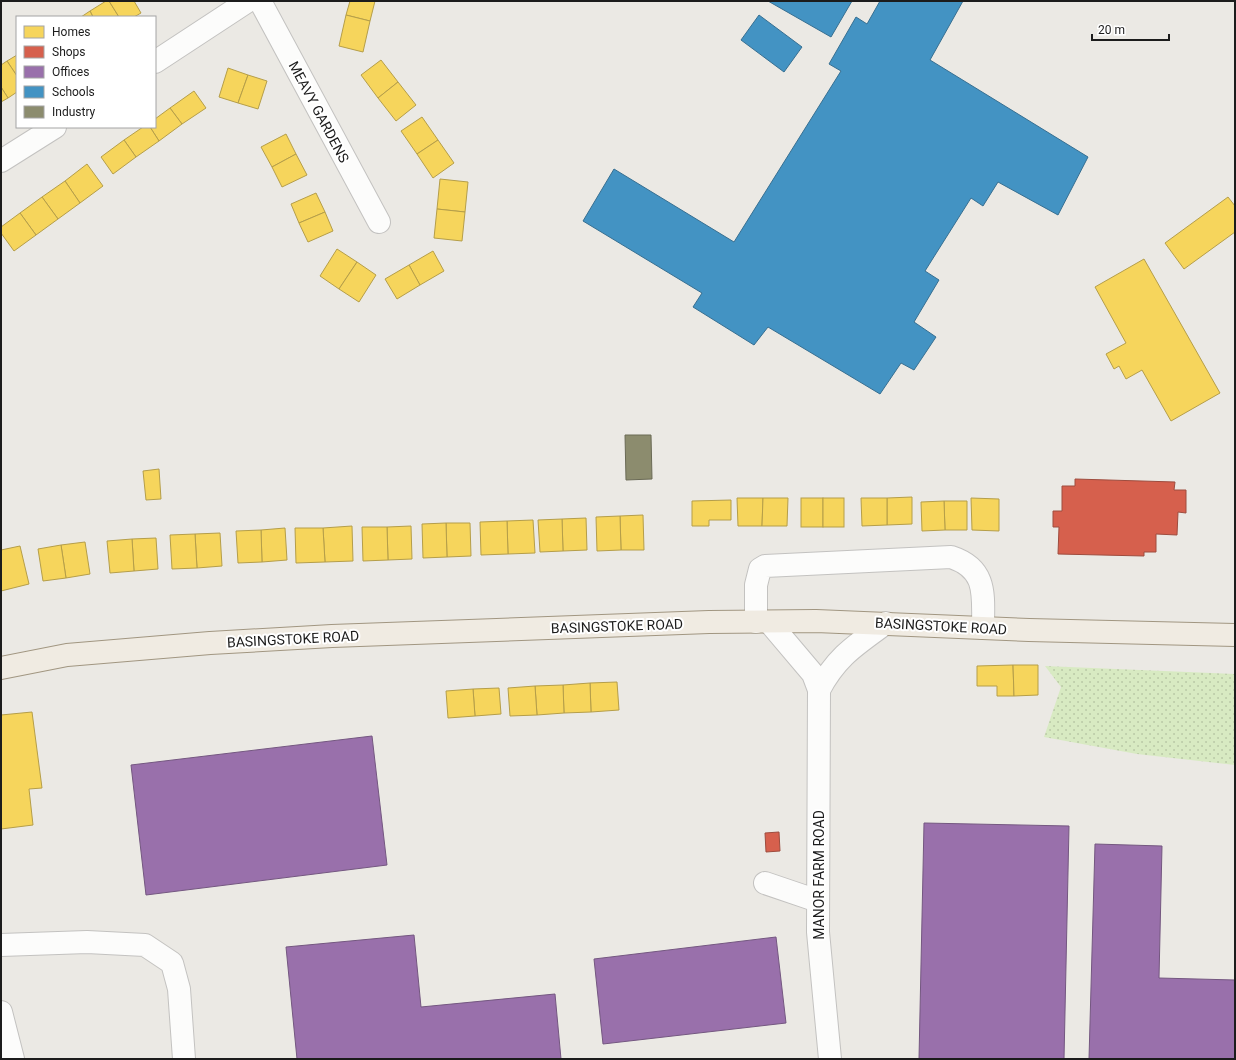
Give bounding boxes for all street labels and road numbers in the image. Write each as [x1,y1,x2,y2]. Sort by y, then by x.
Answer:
street label: MEAVY GARDENS [286,59,352,165]
street label: BASINGSTOKE ROAD [875,615,1007,637]
street label: BASINGSTOKE ROAD [551,616,683,636]
street label: BASINGSTOKE ROAD [227,628,359,650]
street label: MANOR FARM ROAD [811,810,827,940]

